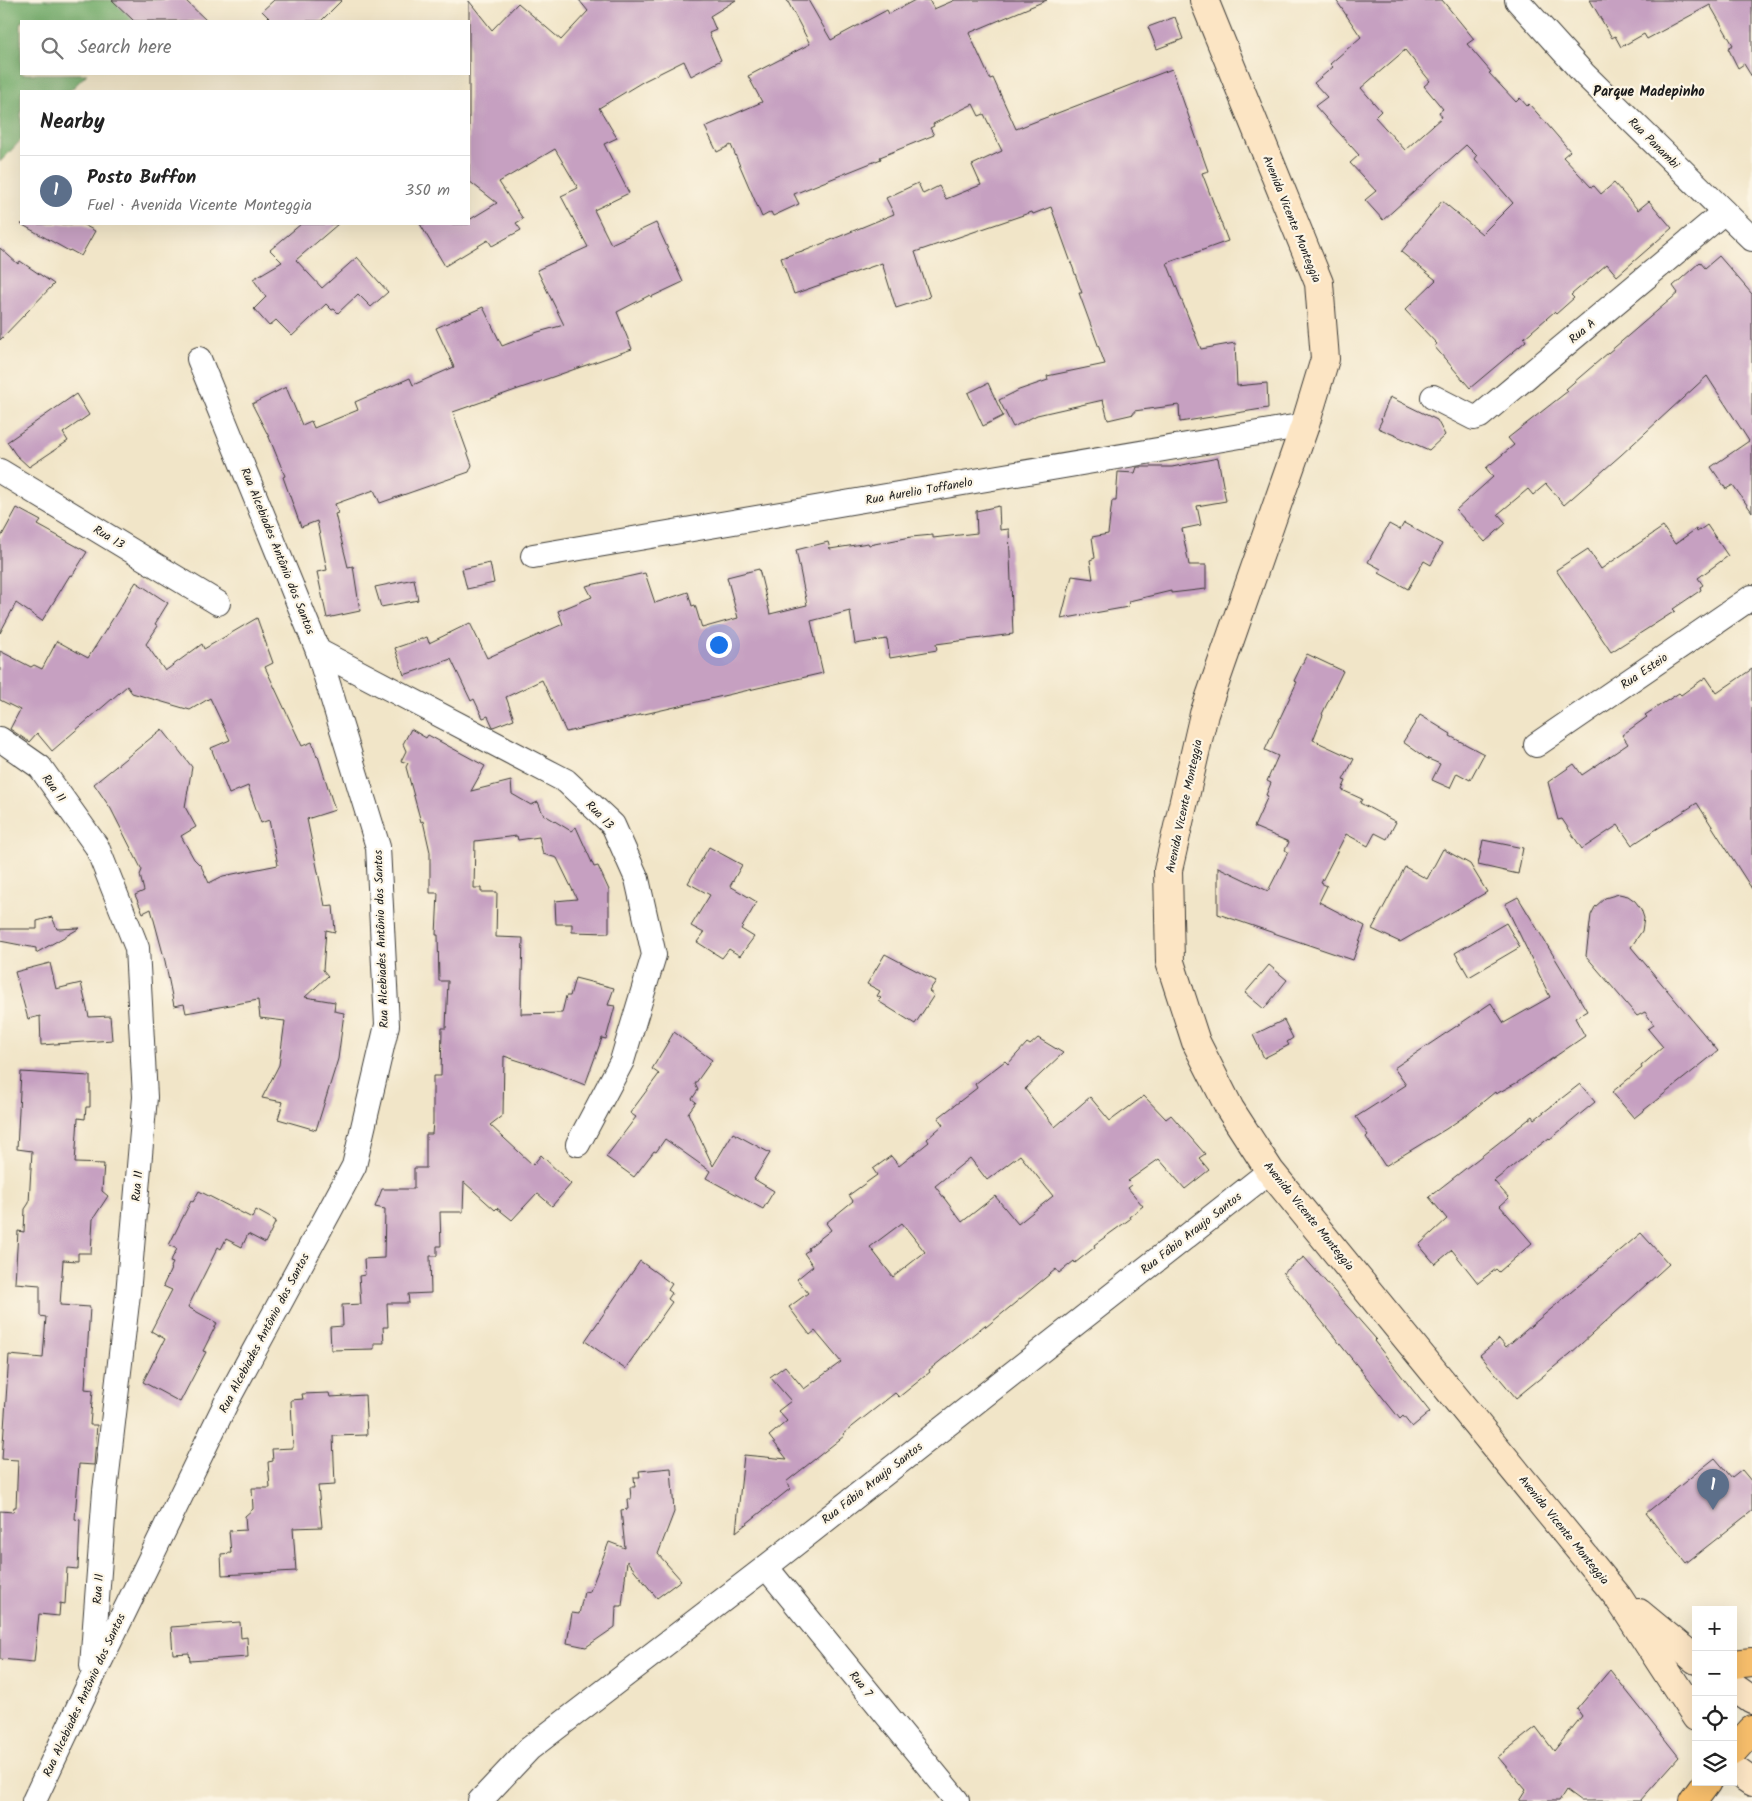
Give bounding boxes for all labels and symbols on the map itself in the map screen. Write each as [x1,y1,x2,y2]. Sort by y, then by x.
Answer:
district label: Parque Madepinho [1593,81,1705,103]
street label: Rua Panambi [1624,113,1685,174]
street label: Avenida Vicente Monteggia [1257,153,1326,286]
street label: Rua A [1565,314,1600,348]
street label: Rua Alcebiades Antônio dos Santos [235,465,320,637]
street label: Rua Aurelio Toffanelo [864,473,974,510]
street label: Rua 13 [89,521,128,554]
your location [706,632,732,658]
street label: Rua Esteio [1617,649,1672,694]
street label: Avenida Vicente Monteggia [1161,737,1208,875]
street label: Rua 11 [37,770,70,807]
street label: Rua 13 [581,797,618,834]
street label: Rua Alcebiades Antônio dos Santos [369,849,394,1029]
street label: Avenida Vicente Monteggia [1258,1158,1359,1275]
street label: Rua 11 [127,1170,148,1202]
street label: Rua Fábio Araujo Santos [1137,1188,1246,1279]
street label: Rua Alcebiades Antônio dos Santos [214,1250,315,1416]
street label: Rua Fábio Araujo Santos [818,1438,927,1529]
pin: 1 [1697,1469,1729,1510]
street label: Avenida Vicente Monteggia [1513,1472,1614,1589]
street label: Rua 11 [88,1573,109,1605]
street label: Rua Alcebiades Antônio dos Santos [38,1610,131,1780]
street label: Rua 7 [844,1667,877,1702]

